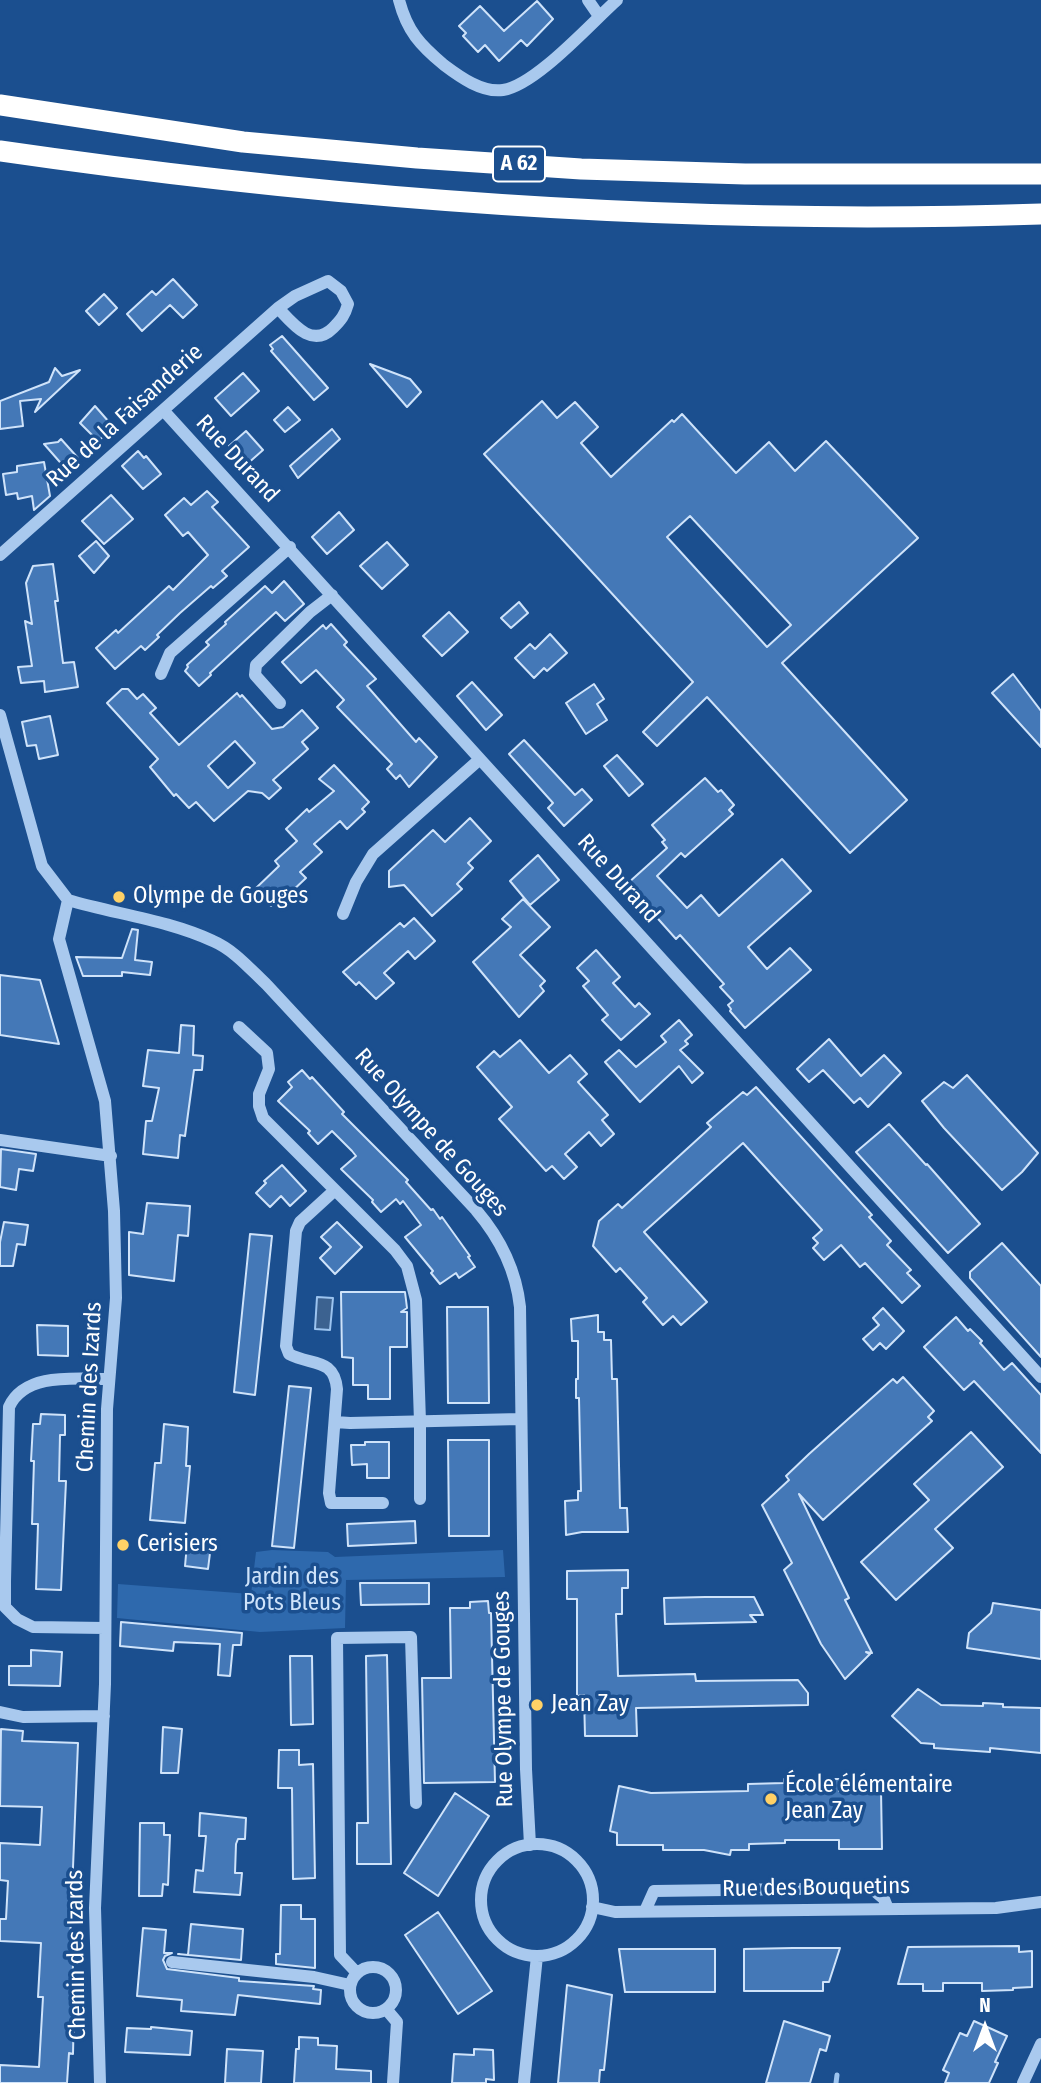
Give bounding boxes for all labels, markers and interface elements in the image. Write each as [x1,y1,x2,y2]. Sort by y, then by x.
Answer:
road number: A 62 [493,146,545,182]
street label: Rue de la Faisanderie [41,339,209,493]
street label: Rue Durand [189,409,285,509]
street label: Rue Durand [571,829,665,929]
place label: Olympe de Gouges [133,883,308,911]
marker: Olympe de Gouges [111,889,127,905]
street label: Rue Olympe de Gouges [348,1043,514,1223]
street label: Chemin des Izards [72,1301,108,1473]
place label: Cerisiers [137,1531,218,1559]
marker: Cerisiers [115,1537,131,1553]
park label: Jardin des Pots Bleus [243,1564,341,1618]
street label: Rue Olympe de Gouges [488,1590,520,1808]
place label: Jean Zay [551,1691,629,1719]
marker: Jean Zay [529,1697,545,1713]
place label: École élémentaire Jean Zay [785,1772,953,1826]
marker: École élémentaire Jean Zay [763,1791,779,1807]
street label: Chemin des Izards [62,1870,92,2040]
street label: Rue des Bouquetins [722,1873,910,1903]
north arrow [950,1992,1020,2062]
text: N [979,1994,991,2017]

